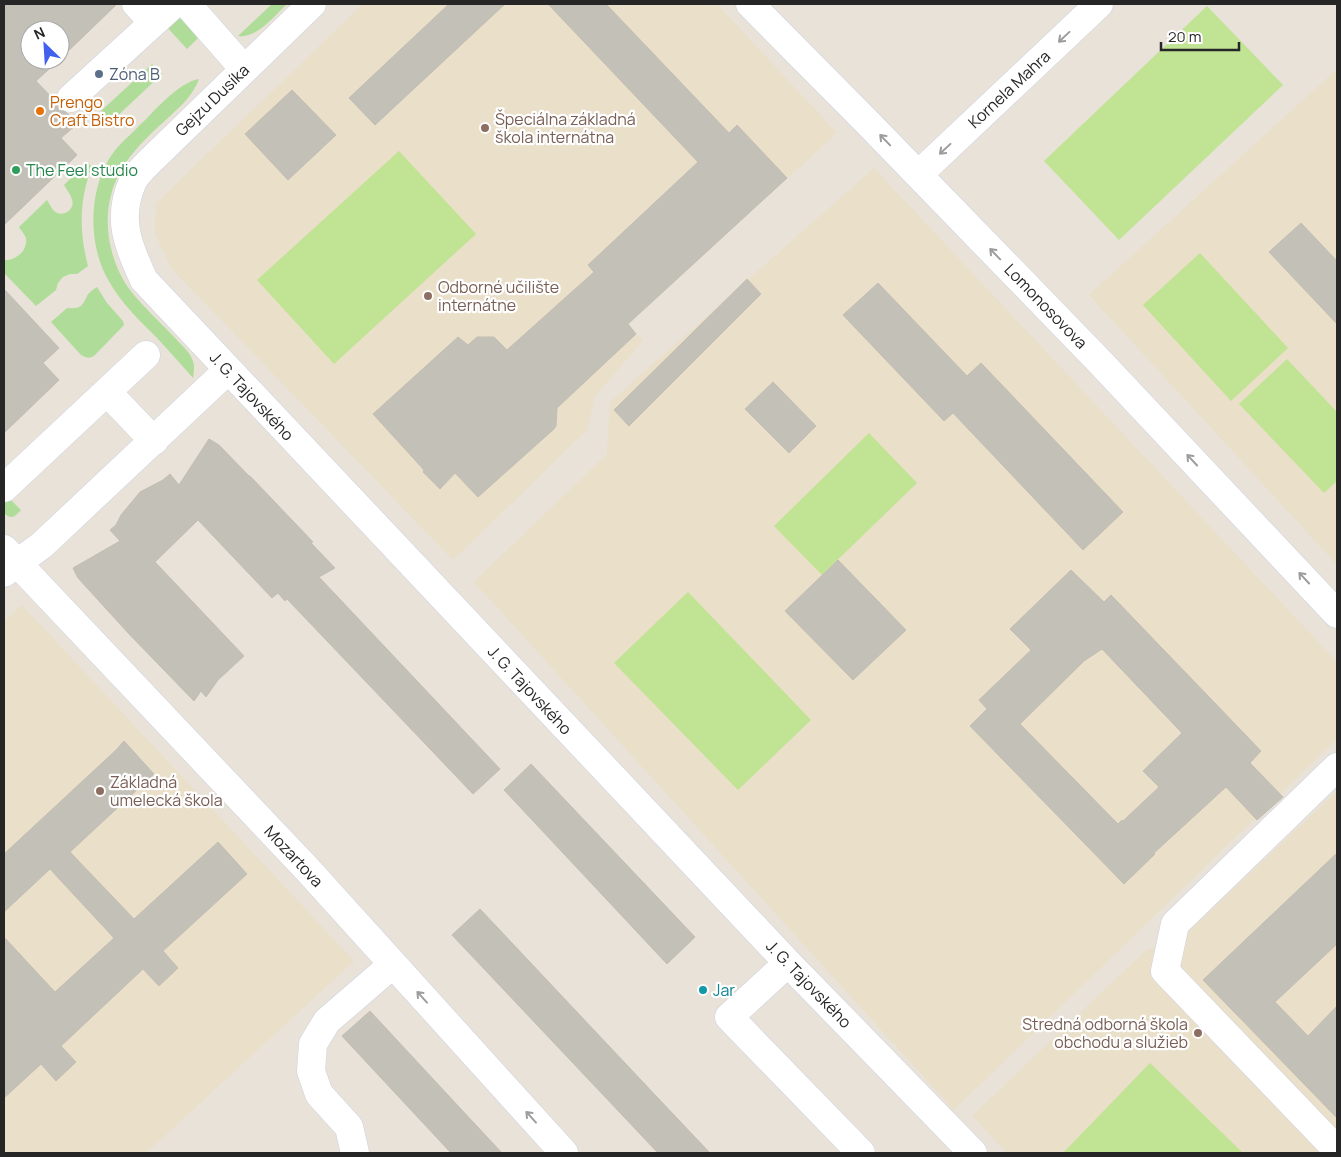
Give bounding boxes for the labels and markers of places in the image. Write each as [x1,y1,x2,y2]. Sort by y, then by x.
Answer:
place label: Zóna B [109,63,160,85]
marker: Zóna B [93,68,105,80]
place label: Prengo Craft Bistro [50,91,135,131]
marker: Prengo Craft Bistro [34,105,46,117]
place label: Špeciálna základná škola internátna [495,108,636,148]
marker: Špeciálna základná škola internátna [479,122,491,134]
place label: The Feel studio [26,159,138,181]
marker: The Feel studio [10,164,22,176]
place label: Odborné učilište internátne [438,276,559,316]
marker: Odborné učilište internátne [422,290,434,302]
place label: Základná umelecká škola [110,771,223,811]
marker: Základná umelecká škola [94,785,106,797]
place label: Jar [713,979,735,1001]
marker: Jar [697,984,709,996]
place label: Stredná odborná škola obchodu a služieb [1022,1013,1188,1053]
marker: Stredná odborná škola obchodu a služieb [1192,1027,1204,1039]

